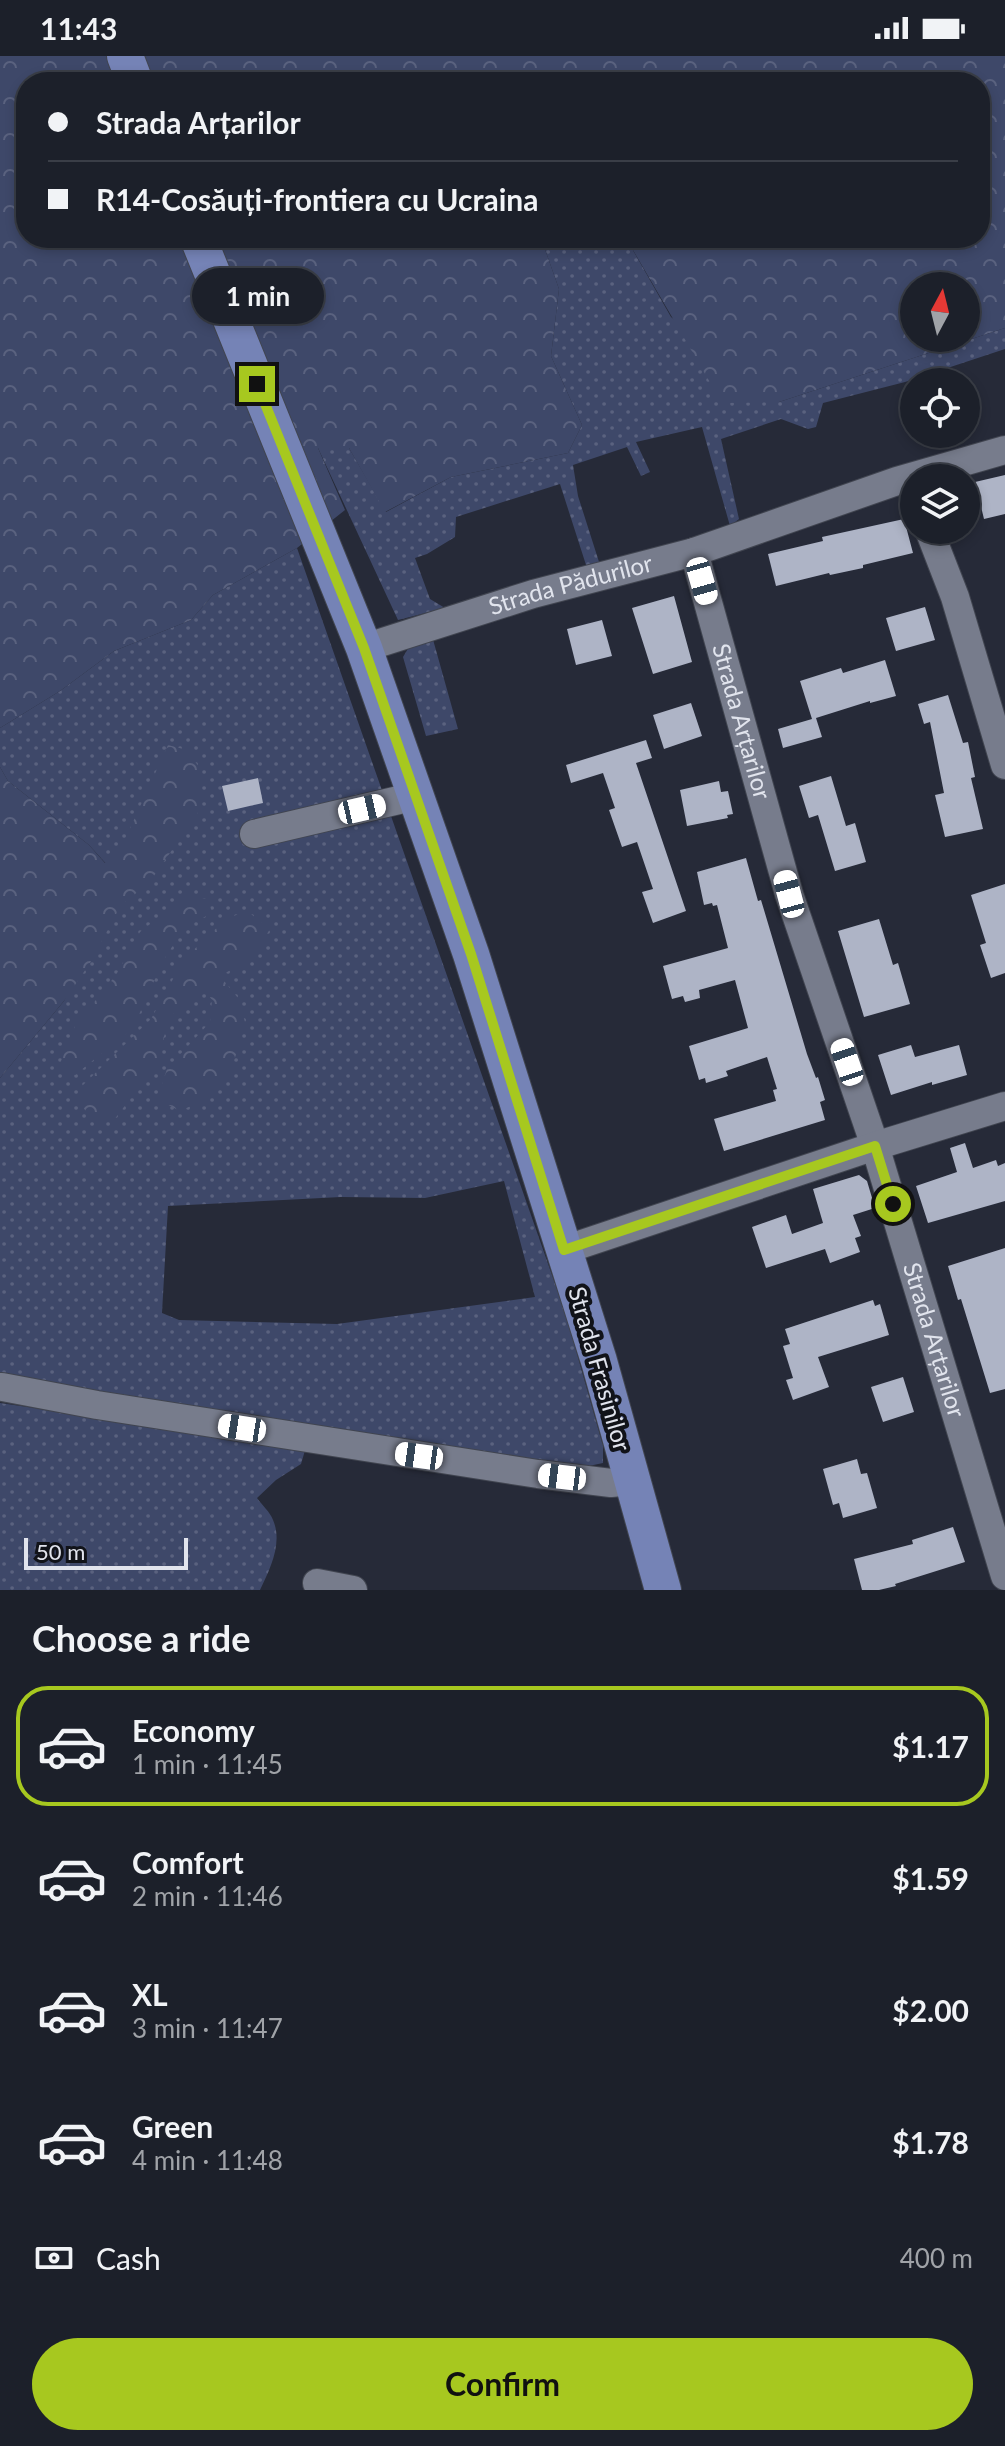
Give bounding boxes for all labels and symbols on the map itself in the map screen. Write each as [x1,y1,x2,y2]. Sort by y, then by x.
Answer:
callout: 1 min [191,268,323,324]
north arrow [900,272,980,352]
route end [239,366,275,402]
street label: Strada Pădurilor [485,547,655,620]
car [684,555,720,607]
street label: Strada Arțarilor [707,640,778,803]
car [336,792,388,826]
car [771,868,807,920]
car [828,1035,866,1089]
route start [875,1186,911,1222]
street label: Strada Arțarilor [898,1259,972,1421]
street label: Strada Frasinilor [563,1283,638,1454]
car [216,1412,268,1444]
car [394,1441,444,1471]
car [537,1462,587,1492]
scale bar [24,1534,188,1570]

